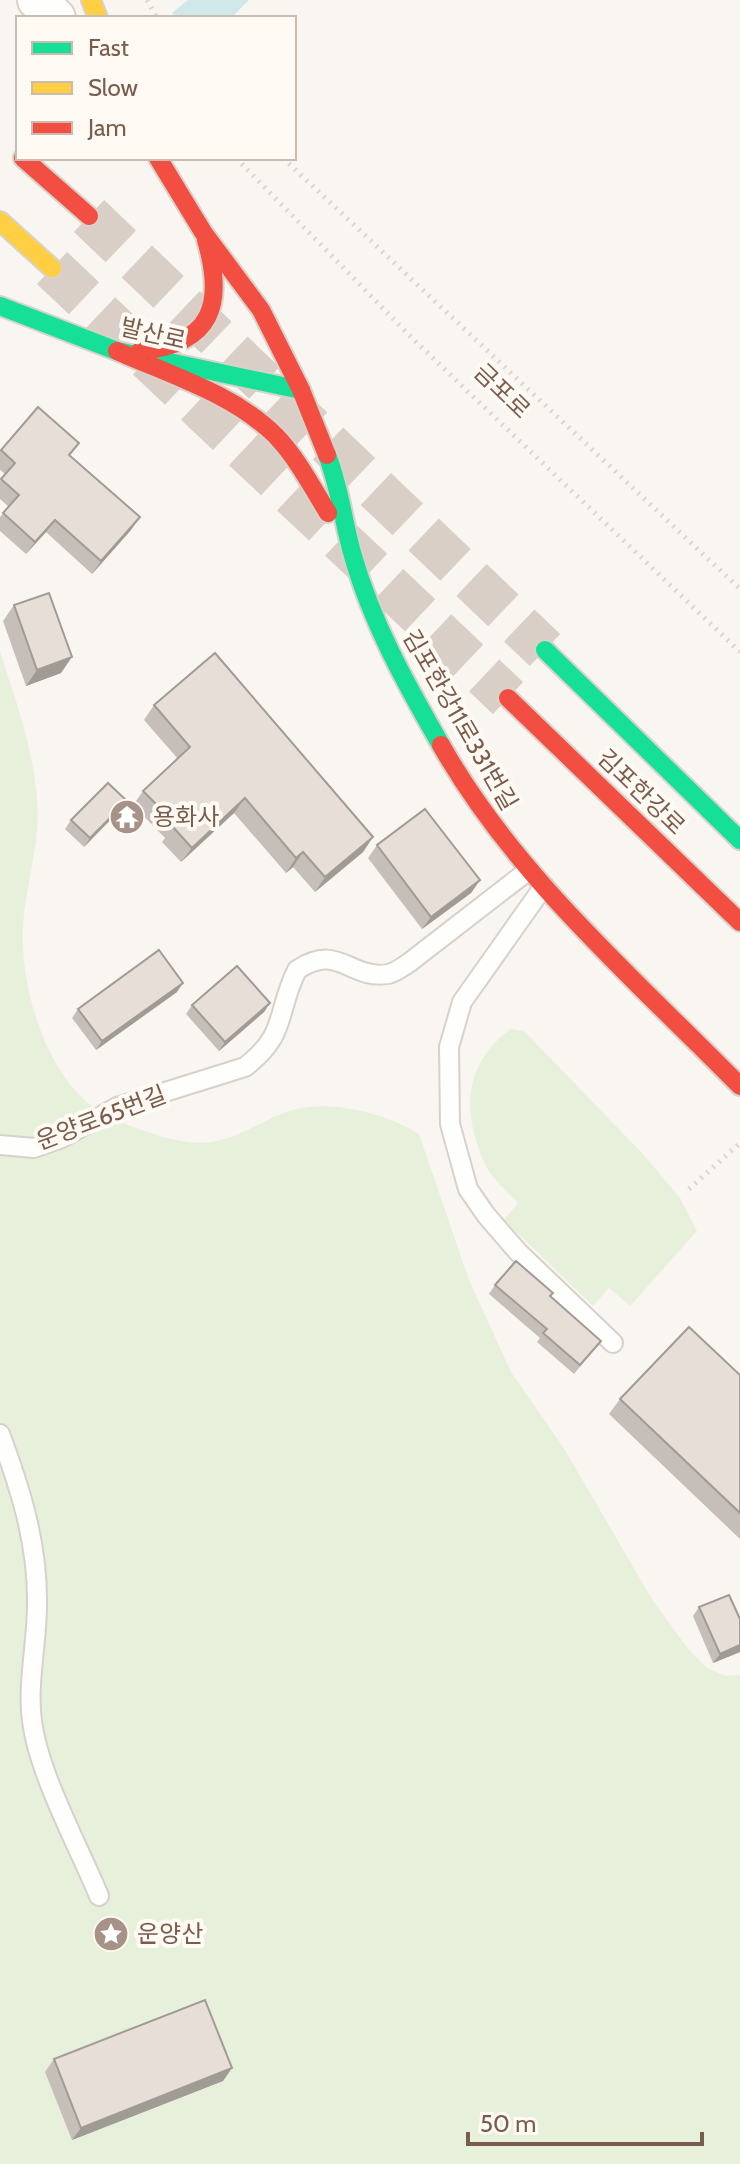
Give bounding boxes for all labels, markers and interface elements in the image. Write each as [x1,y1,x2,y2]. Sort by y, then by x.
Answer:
legend [16,16,296,160]
text: Fast [88,33,129,62]
text: Slow [88,73,138,102]
text: Jam [87,113,126,142]
street label: 발산로 [118,312,189,355]
street label: 금포로 [468,357,536,424]
street label: 김포한강11로331번길 [397,624,524,815]
street label: 김포한강로 [592,743,691,840]
temple icon: 용화사 [108,798,146,836]
place label: 용화사 [153,802,219,831]
street label: 운양로65번길 [32,1079,170,1156]
place icon: 운양산 [92,1915,130,1953]
place label: 운양산 [137,1919,203,1948]
scale bar [468,2096,702,2146]
text: 50 m [480,2109,536,2138]

